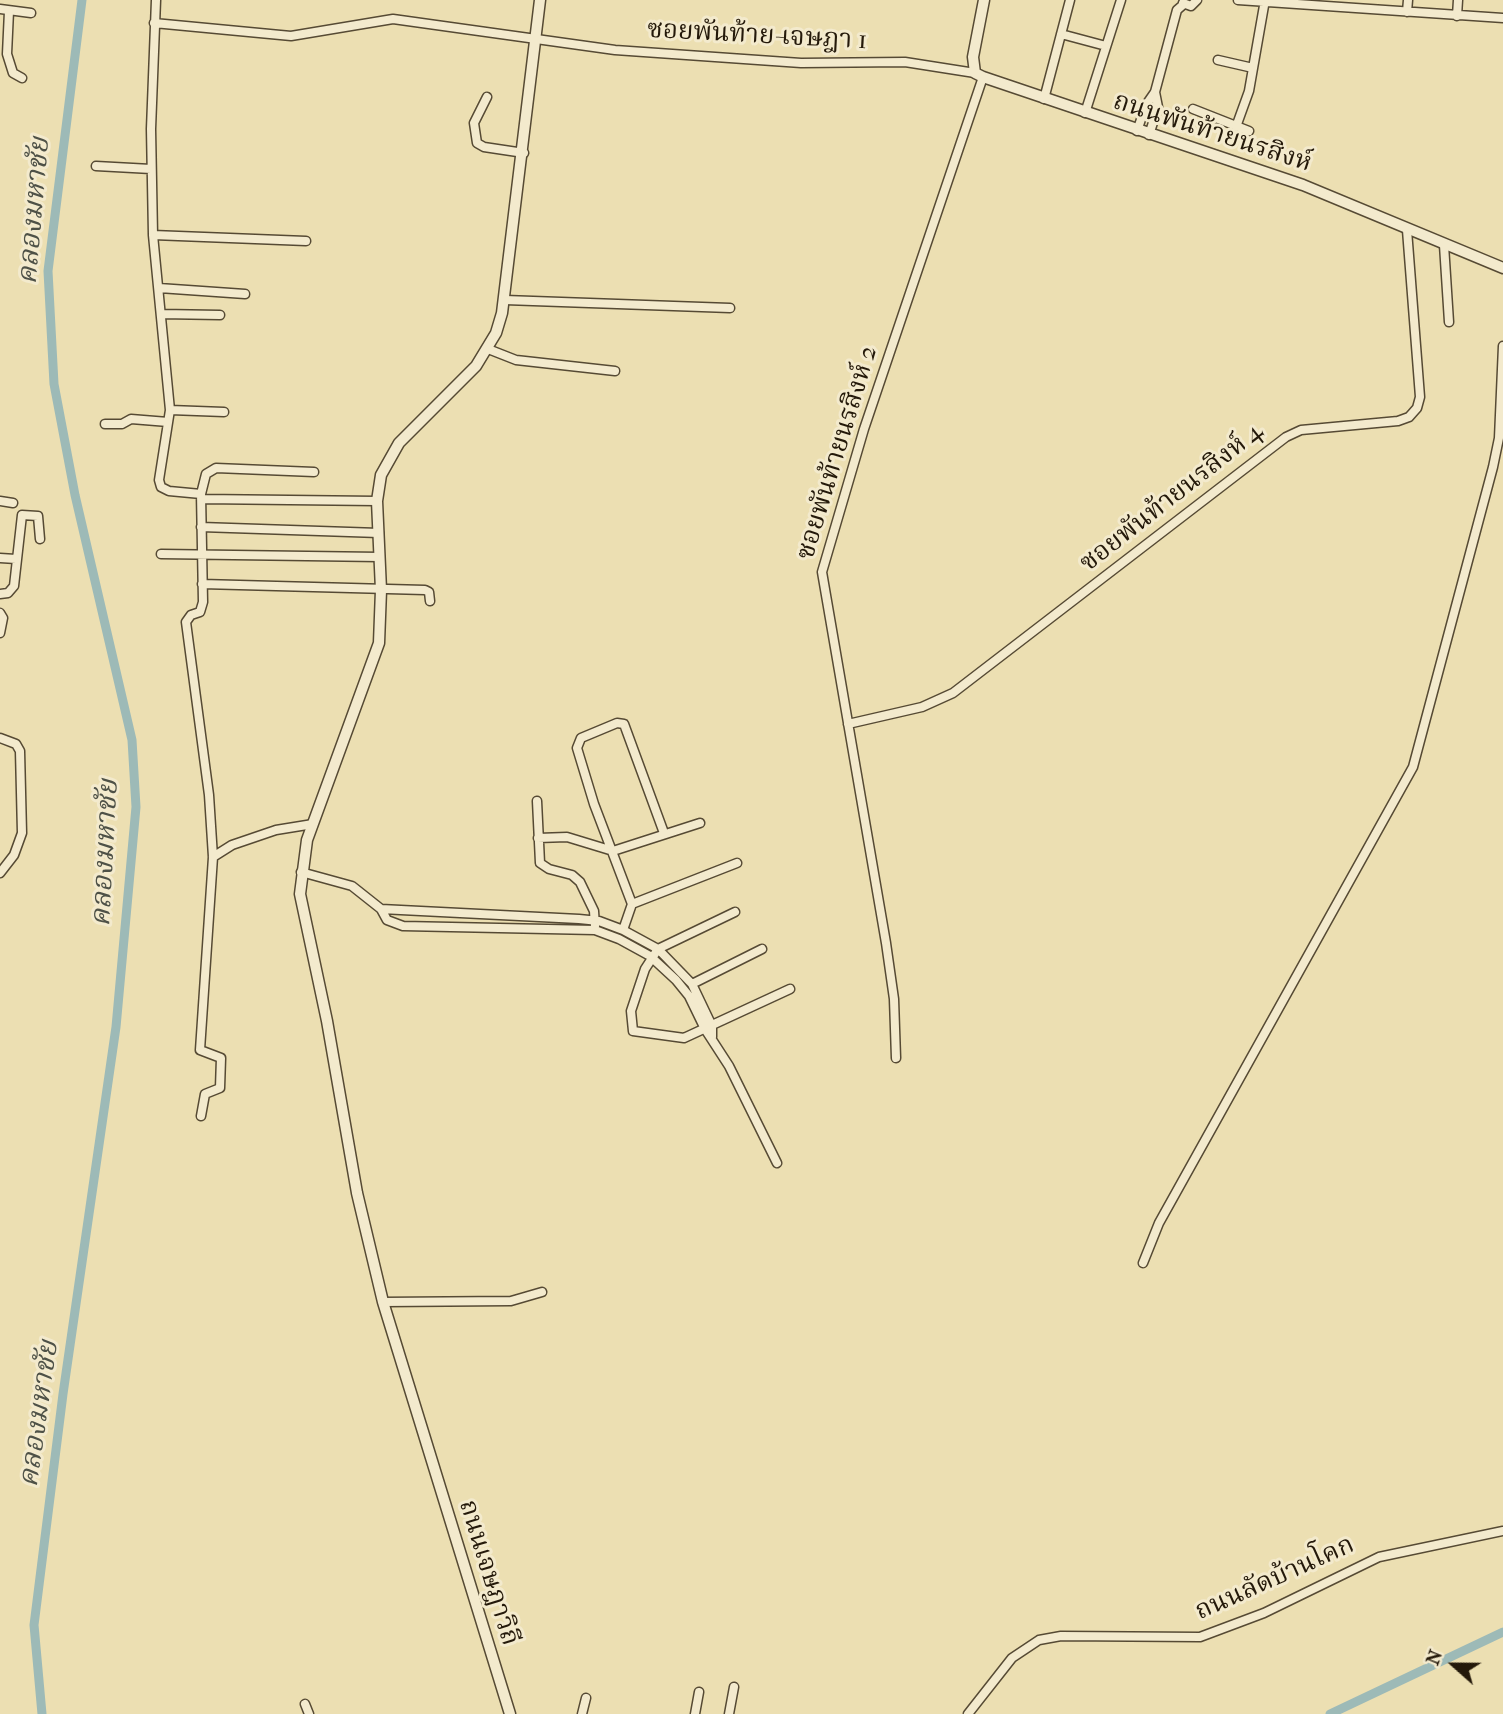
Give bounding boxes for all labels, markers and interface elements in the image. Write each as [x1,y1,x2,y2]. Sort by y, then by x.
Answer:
street label: ซอยพันท้าย-เจษฎา 1 [646,15,868,57]
street label: ถนนพันท้ายนรสิงห์ [1109,86,1315,180]
water label: คลองมหาชัย [12,136,58,286]
street label: ซอยพันท้ายนรสิงห์ 2 [791,342,885,564]
street label: ซอยพันท้ายนรสิงห์ 4 [1074,417,1270,579]
water label: คลองมหาชัย [85,779,127,927]
water label: คลองมหาชัย [13,1339,67,1489]
street label: ถนนเจษฎาวิถี [451,1496,525,1650]
street label: ถนนลัดบ้านโคก [1191,1530,1359,1628]
north arrow [1419,1630,1489,1700]
text: N [1422,1647,1447,1668]

